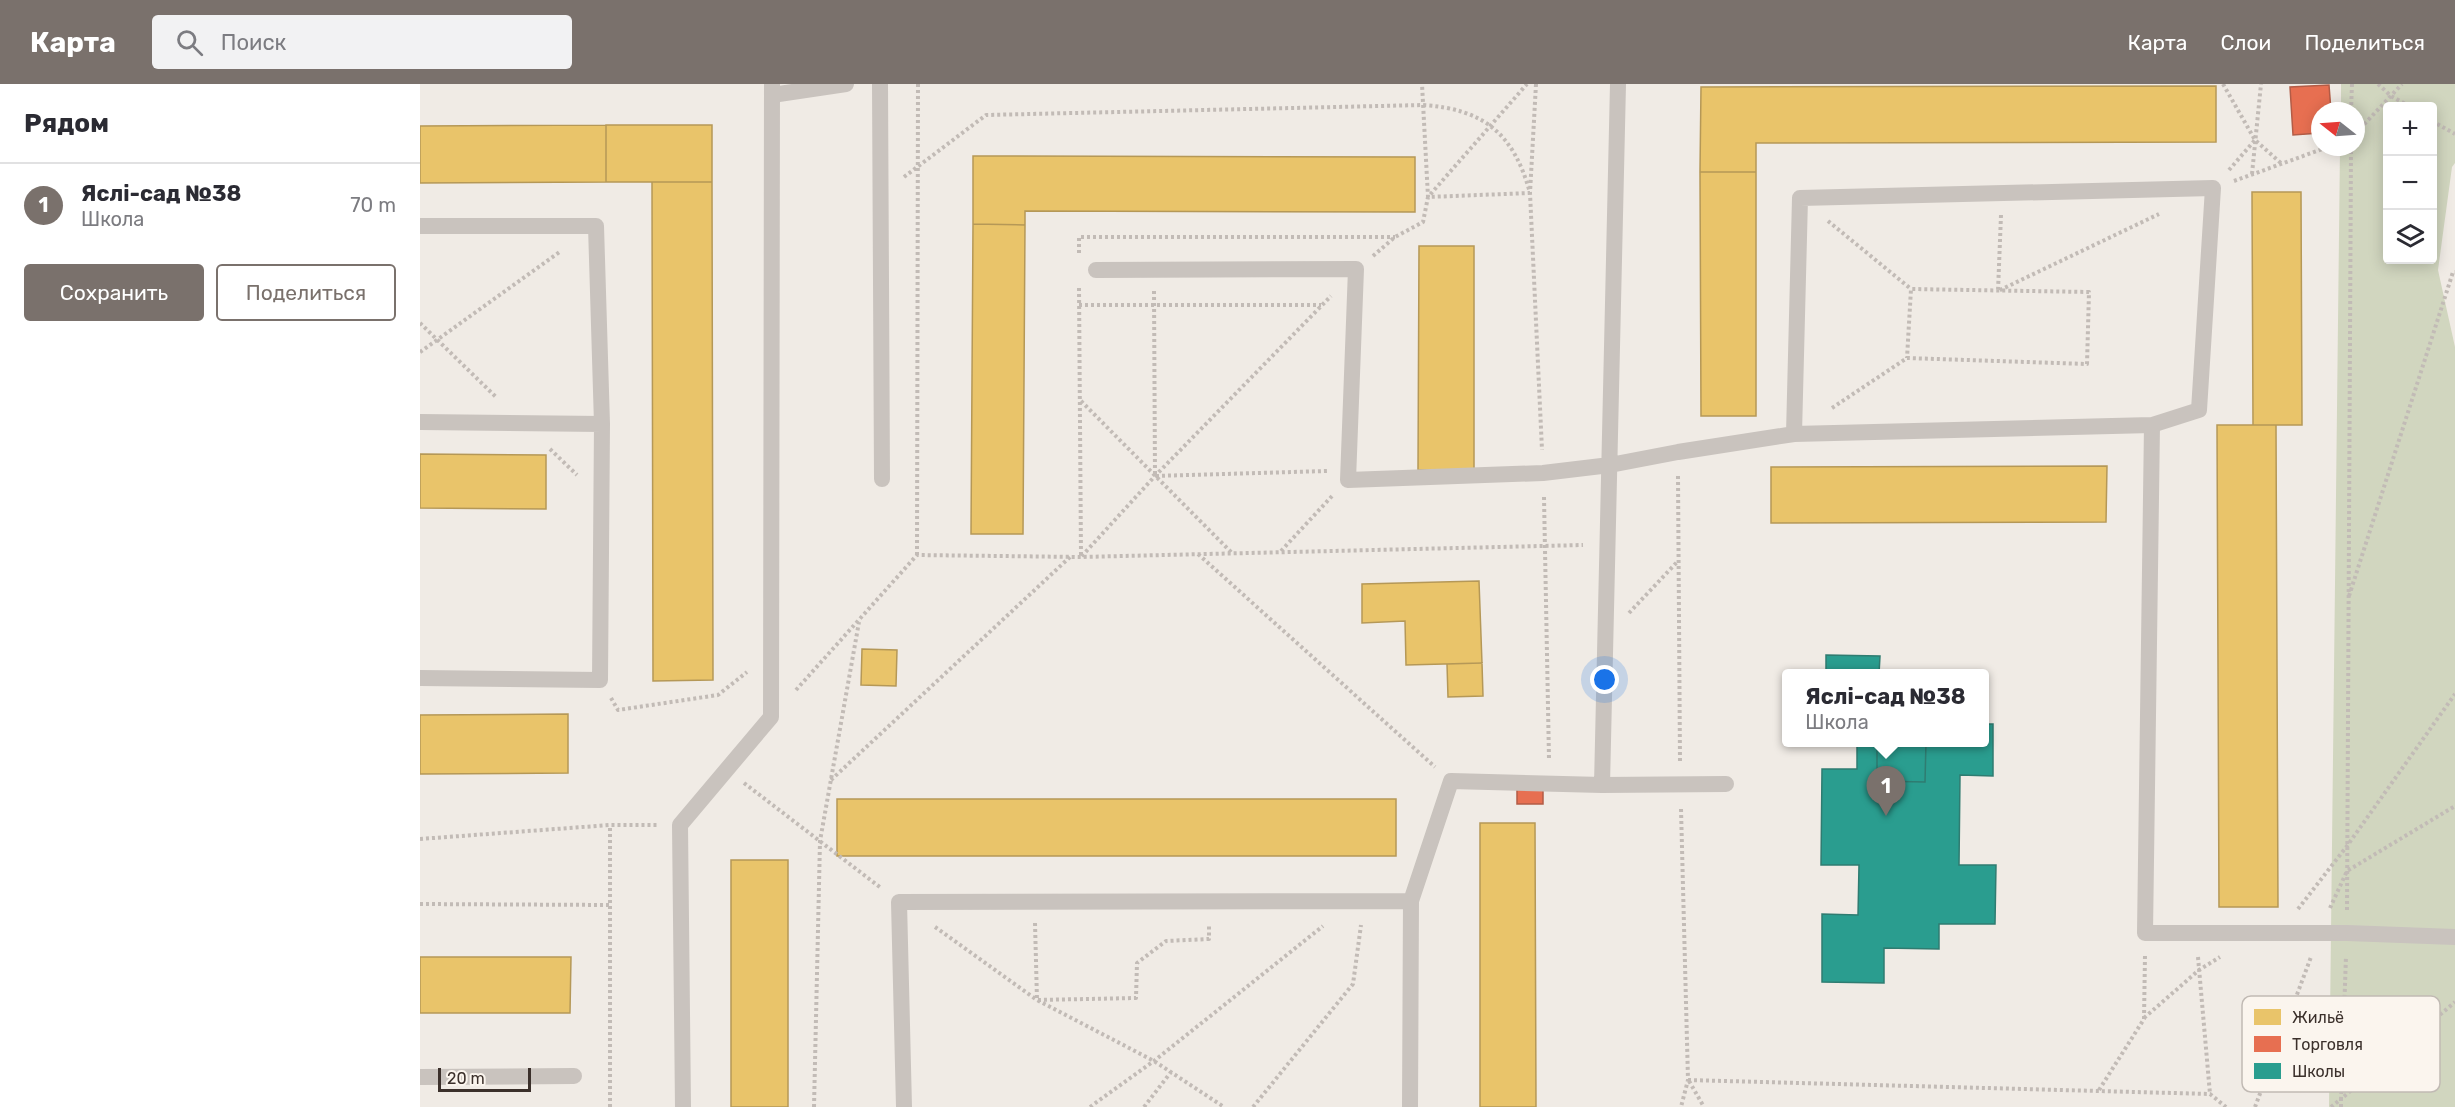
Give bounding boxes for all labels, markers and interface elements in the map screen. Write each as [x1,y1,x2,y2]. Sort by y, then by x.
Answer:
search box [152,15,572,69]
text: Карта [30,26,116,59]
icon: search [173,26,206,59]
text: Поиск [221,29,286,56]
text: Карта [2127,30,2187,55]
text: Слои [2220,30,2271,55]
text: Поделиться [2304,30,2425,55]
north arrow [2311,102,2365,156]
map controls [2383,102,2437,264]
button: + [2383,102,2437,156]
text: Рядом [24,108,109,139]
button: − [2383,156,2437,210]
text: Яслі-сад №38 [81,180,241,207]
text: 1 [39,193,48,217]
text: 70 m [350,193,396,217]
text: Школа [81,207,144,231]
button: layers [2383,210,2437,264]
button: Сохранить [24,264,204,321]
button: Поделиться [216,264,396,321]
your location [1590,665,1619,694]
popup [1782,669,1989,747]
text: Яслі-сад №38 [1805,683,1966,710]
text: Школа [1805,710,1869,734]
pin: 1 [1866,766,1906,816]
legend [2242,996,2440,1092]
text: Жильё [2292,1008,2344,1027]
text: Торговля [2292,1035,2363,1054]
text: Школы [2292,1062,2345,1081]
scale bar [438,1065,531,1092]
text: 20 m [447,1069,485,1088]

